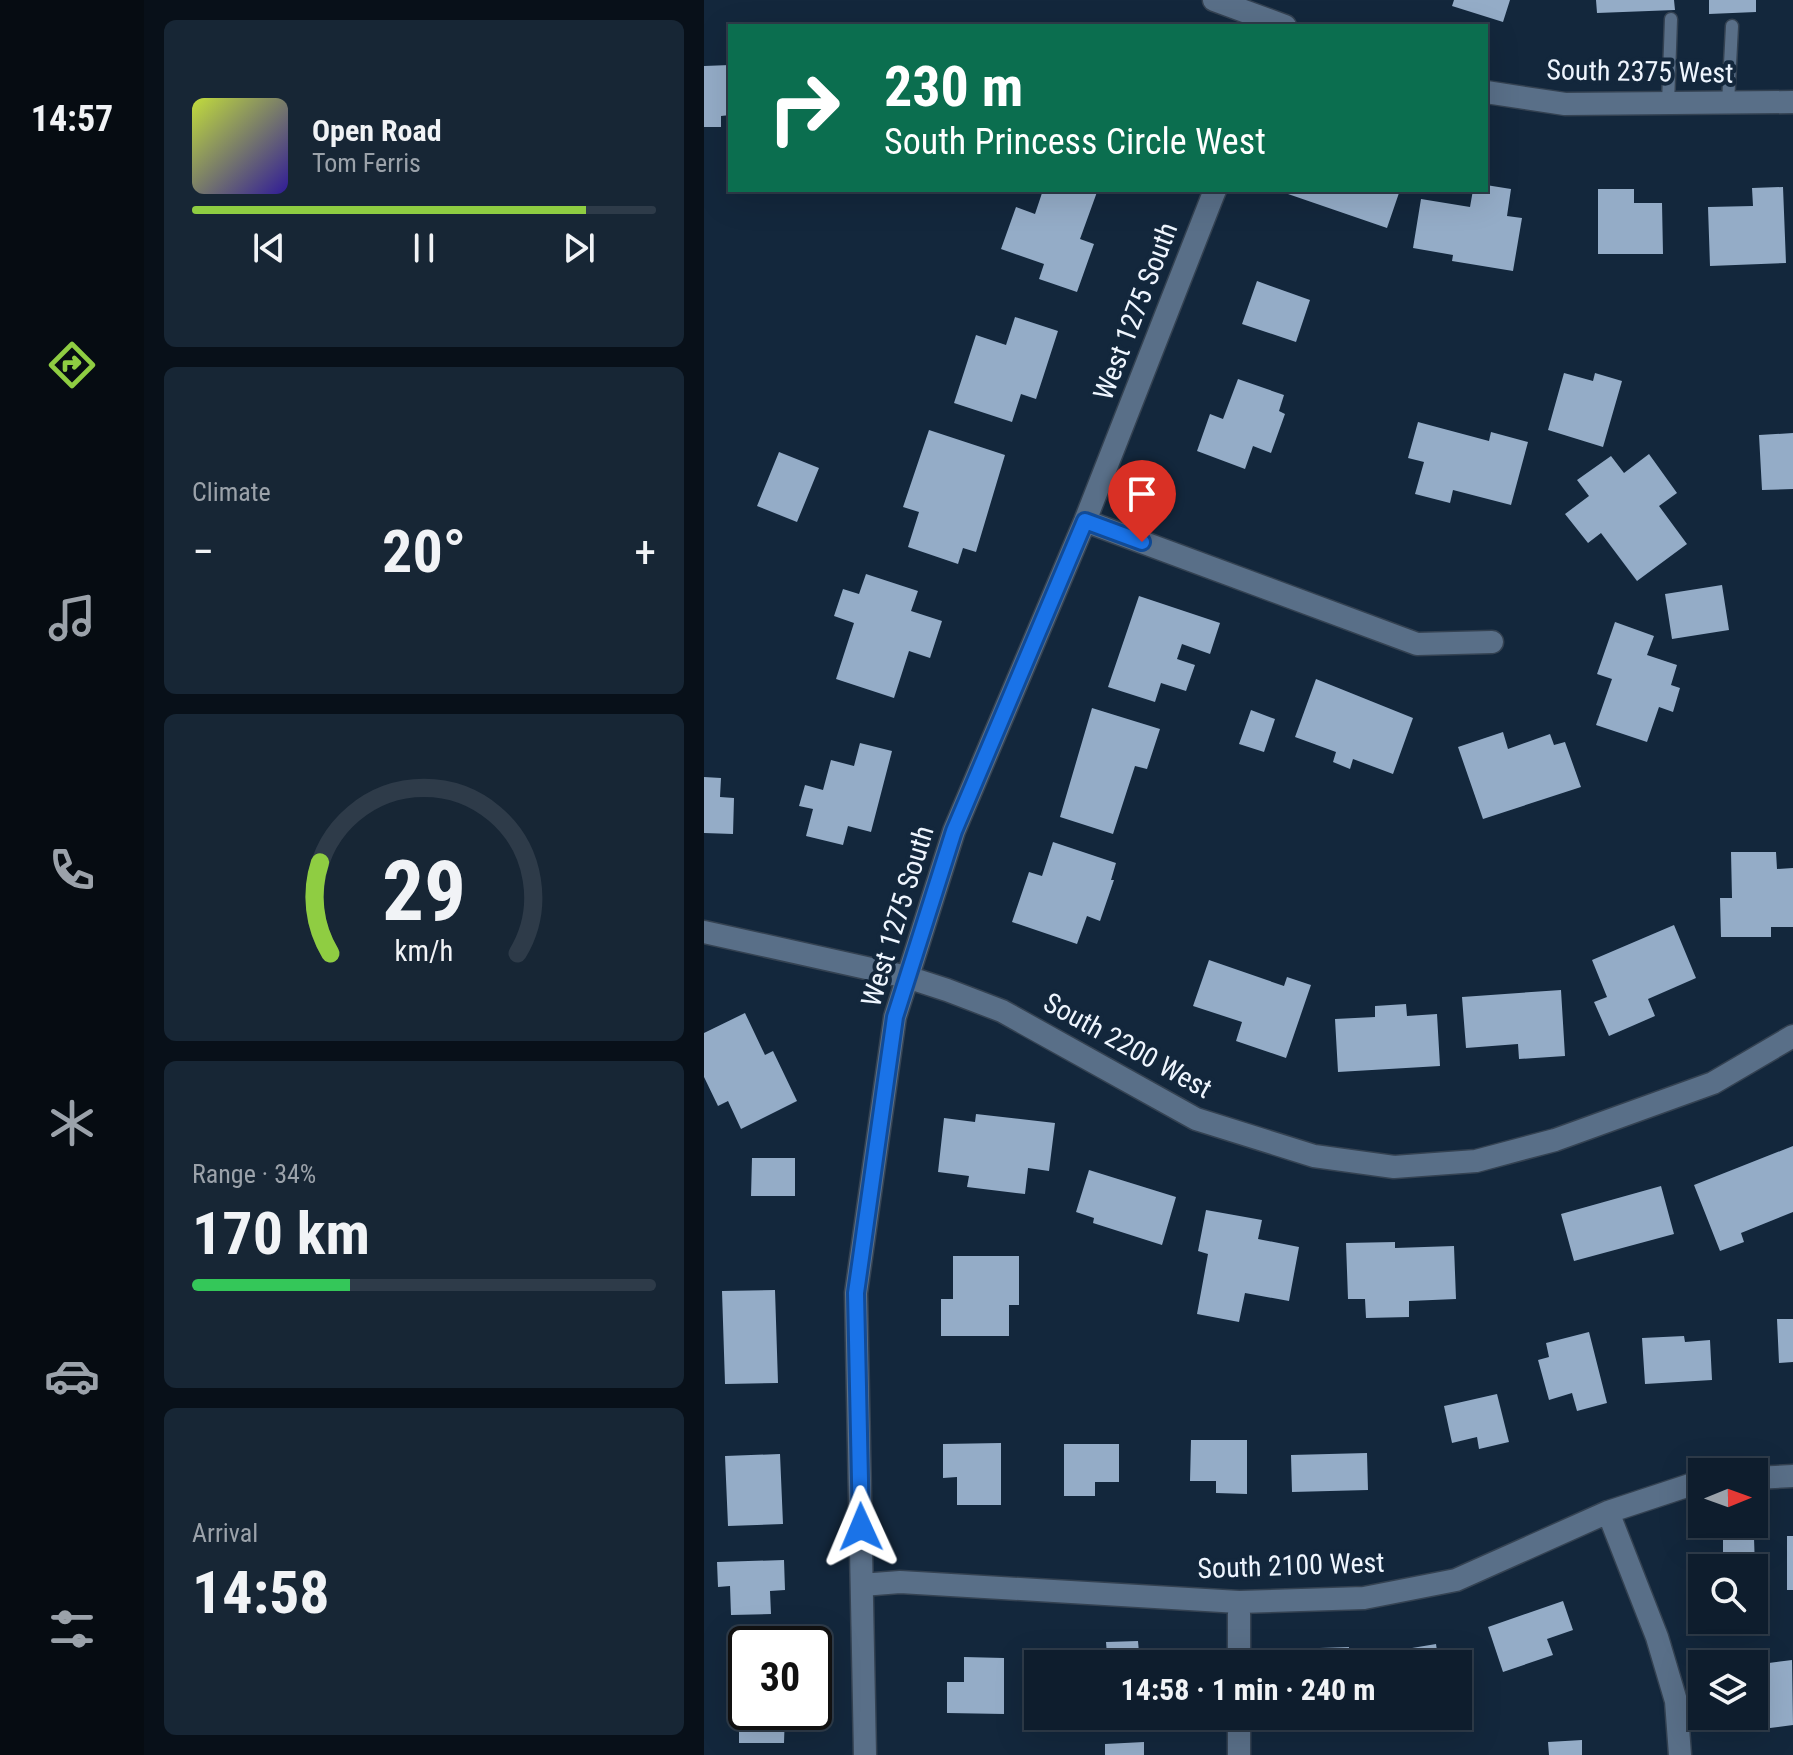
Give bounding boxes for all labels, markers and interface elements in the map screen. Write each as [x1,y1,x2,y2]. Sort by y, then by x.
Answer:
street label: South 2375 West [1546,53,1734,90]
text: 230 m [884,54,1023,120]
icon: right [752,56,856,160]
text: 14:57 [31,98,113,140]
text: Open Road [312,113,442,148]
text: South Princess Circle West [884,121,1266,163]
text: Tom Ferris [312,148,421,178]
street label: West 1275 South [1087,218,1184,404]
icon: previous [247,226,291,270]
icon: pause [402,226,446,270]
icon: next [557,226,601,270]
icon: directions [44,337,100,393]
pin [1108,460,1176,542]
icon: arrive [1120,472,1164,516]
text: Climate [192,477,271,507]
text: 20° [382,516,466,587]
text: − [192,526,214,578]
text: + [634,526,656,578]
icon: music [44,590,100,646]
street label: West 1275 South [854,822,941,1010]
icon: phone [44,842,100,898]
text: 29 [382,842,466,939]
text: km/h [395,934,453,968]
street label: South 2200 West [1038,986,1218,1105]
icon: climate [44,1095,100,1151]
text: Range · 34% [192,1159,316,1189]
text: 170 km [192,1198,370,1269]
icon: car [44,1348,100,1404]
north arrow [1688,1458,1768,1538]
map controls [1688,1458,1768,1730]
position arrow [819,1485,903,1569]
text: Arrival [192,1518,258,1548]
street label: South 2100 West [1197,1546,1385,1585]
button: search [1688,1554,1768,1634]
text: 14:58 [192,1557,330,1628]
icon: filters [44,1601,100,1657]
speed limit sign: 30 [728,1626,832,1730]
button: layers [1688,1650,1768,1730]
text: 14:58 · 1 min · 240 m [1121,1672,1375,1707]

